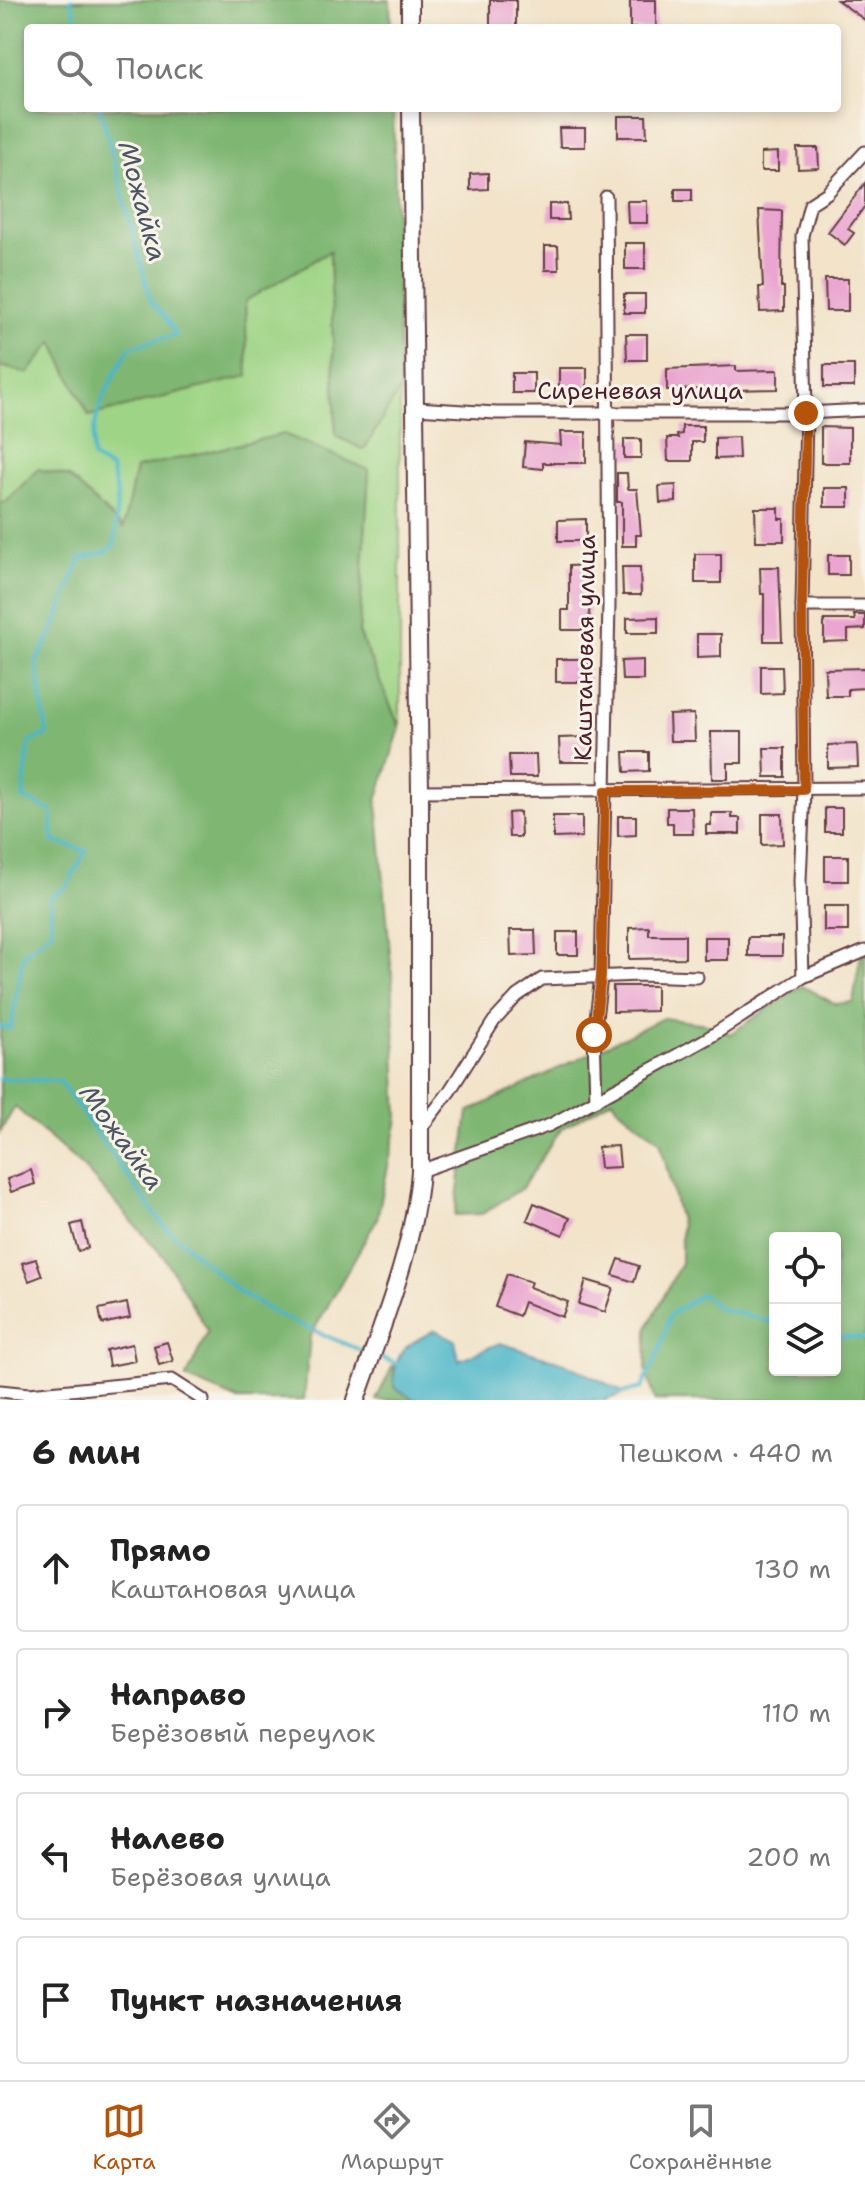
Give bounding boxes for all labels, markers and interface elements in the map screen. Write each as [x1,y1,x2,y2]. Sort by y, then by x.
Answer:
search box [24,24,841,112]
icon: search [52,46,96,90]
text: Поиск [116,48,204,89]
water label: Можайка [110,137,176,265]
street label: Сиреневая улица [537,375,743,407]
route end [788,395,824,431]
street label: Каштановая улица [567,534,603,761]
route start [576,1017,612,1053]
water label: Можайка [72,1077,172,1197]
map controls [769,1232,841,1376]
button: locate [769,1232,841,1304]
button: layers [769,1304,841,1376]
text: 6 мин [32,1429,141,1475]
text: Пешком · 440 m [619,1435,833,1470]
text: Прямо [110,1530,211,1571]
icon: ahead [34,1546,78,1590]
text: 130 m [754,1551,831,1586]
text: Каштановая улица [110,1571,355,1606]
text: Направо [110,1674,246,1715]
icon: right [34,1690,78,1734]
text: 110 m [761,1695,831,1730]
text: Берёзовый переулок [110,1715,375,1750]
text: Налево [110,1818,225,1859]
icon: left [34,1834,78,1878]
text: 200 m [746,1839,831,1874]
text: Берёзовая улица [110,1859,331,1894]
icon: arrive [34,1978,78,2022]
text: Пункт назначения [110,1980,402,2021]
tab: Карта [93,2099,156,2176]
tab: Маршрут [341,2099,443,2176]
tab: Сохранённые [629,2099,772,2176]

